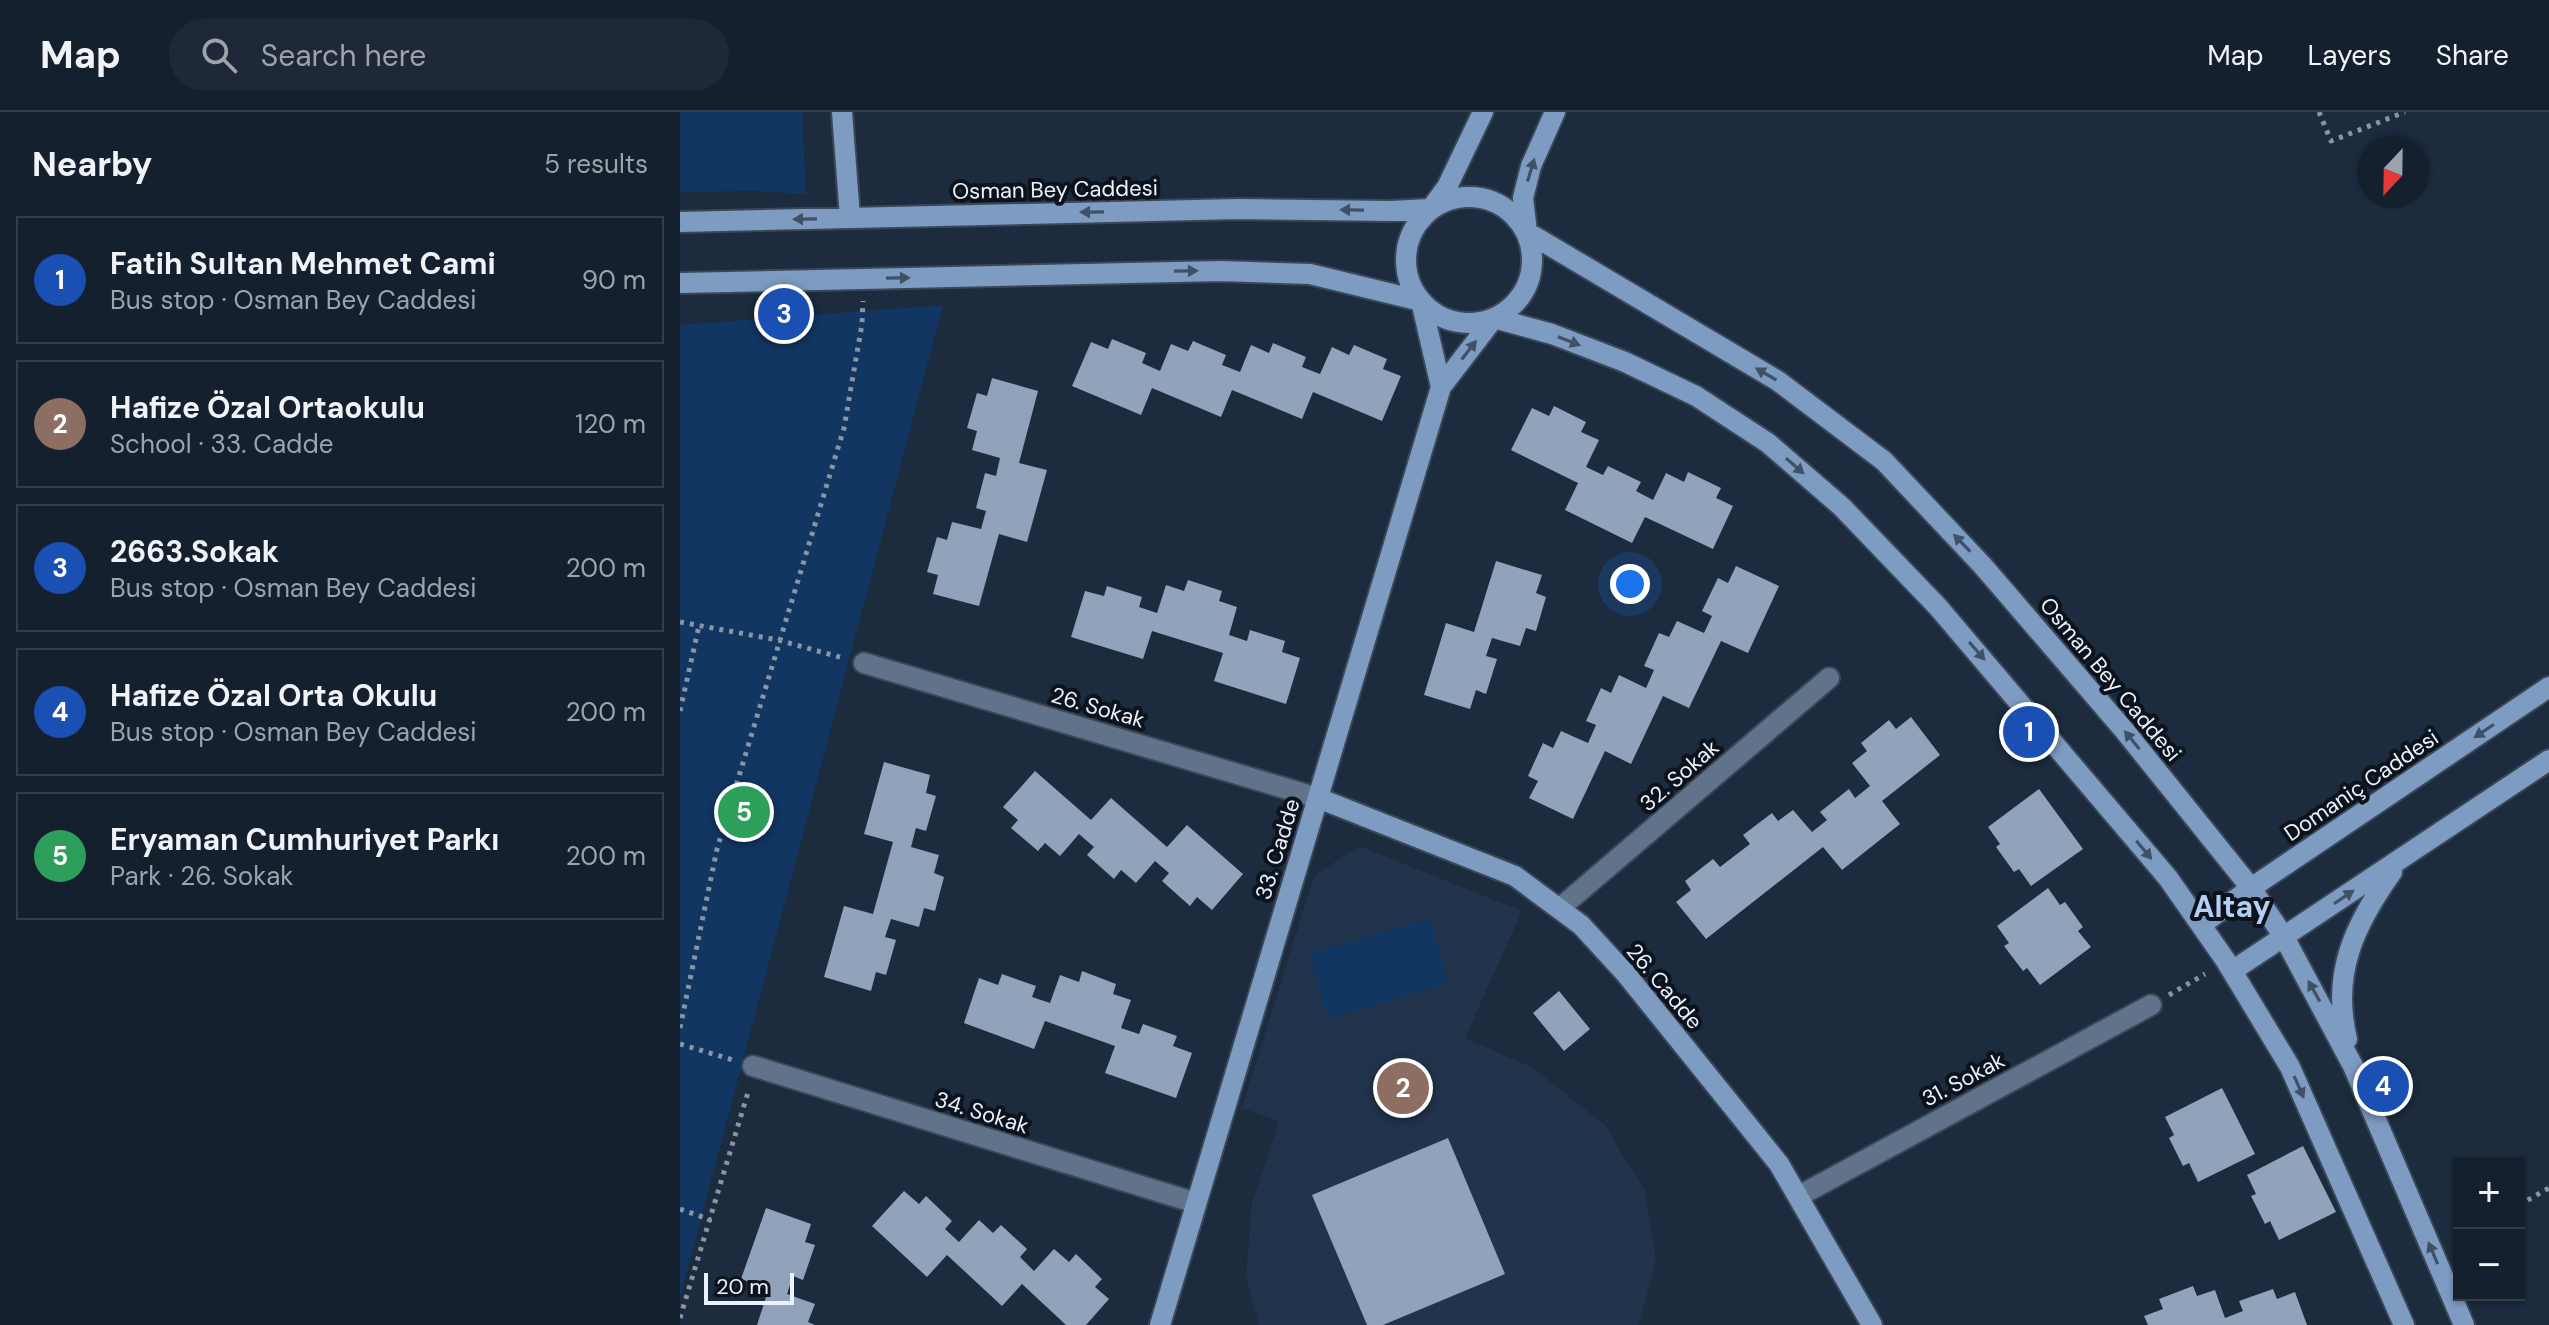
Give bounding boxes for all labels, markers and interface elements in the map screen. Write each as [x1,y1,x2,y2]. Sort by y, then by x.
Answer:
search box [169,19,729,91]
text: Map [40,30,121,80]
icon: search [197,33,241,77]
text: Search here [261,36,426,75]
text: Map [2207,37,2264,74]
text: Layers [2308,37,2392,74]
text: Share [2436,37,2509,74]
north arrow [2357,136,2429,208]
text: Nearby [32,142,152,187]
text: 5 results [544,147,648,181]
one-way arrow [1525,158,1537,182]
street label: Osman Bey Caddesi [952,173,1158,206]
one-way arrow [1339,204,1364,216]
one-way arrow [1079,206,1104,219]
one-way arrow [792,213,817,226]
text: Fatih Sultan Mehmet Cami [110,244,496,283]
text: 1 [55,263,65,297]
text: 90 m [582,263,646,297]
one-way arrow [1174,265,1199,278]
one-way arrow [886,272,911,285]
text: Bus stop · Osman Bey Caddesi [110,283,477,317]
pin: 3 [758,284,810,344]
one-way arrow [1557,335,1581,348]
one-way arrow [1461,340,1477,360]
one-way arrow [1755,367,1777,381]
text: Hafize Özal Ortaokulu [110,388,425,427]
text: 2 [52,407,68,441]
text: 120 m [575,407,646,441]
text: School · 33. Cadde [110,427,333,461]
one-way arrow [1784,457,1804,474]
text: 2663.Sokak [110,532,279,571]
one-way arrow [1953,534,1972,553]
text: 3 [52,551,68,585]
text: 200 m [566,551,646,585]
your location [1610,564,1650,604]
text: Bus stop · Osman Bey Caddesi [110,571,477,605]
street label: Osman Bey Caddesi [2033,591,2188,767]
one-way arrow [1968,641,1985,661]
text: Hafize Özal Orta Okulu [110,676,437,715]
street label: 26. Sokak [1048,680,1148,735]
text: 4 [52,695,68,729]
text: 200 m [566,695,646,729]
pin: 1 [2003,702,2055,762]
text: Bus stop · Osman Bey Caddesi [110,715,477,749]
street label: Domaniç Caddesi [2278,723,2444,848]
one-way arrow [2474,723,2495,738]
one-way arrow [2124,730,2141,750]
street label: 32. Sokak [1634,733,1725,818]
pin: 5 [718,782,770,842]
street label: 33. Cadde [1248,795,1307,903]
text: Eryaman Cumhuriyet Parkı [110,820,499,859]
text: 5 [52,839,68,873]
text: 200 m [566,839,646,873]
one-way arrow [2135,840,2152,860]
text: Park · 26. Sokak [110,859,293,893]
district label: Altay [2193,887,2271,926]
one-way arrow [2334,890,2355,905]
street label: 26. Cadde [1620,937,1709,1035]
one-way arrow [2307,980,2321,1002]
street label: 31. Sokak [1917,1046,2010,1113]
pin: 4 [2357,1056,2409,1116]
pin: 2 [1377,1058,1429,1118]
one-way arrow [2292,1075,2305,1099]
street label: 34. Sokak [932,1085,1032,1140]
map controls [2453,1157,2525,1301]
button: + [2453,1157,2525,1229]
button: − [2453,1229,2525,1301]
one-way arrow [2426,1241,2439,1265]
scale bar [704,1269,794,1305]
text: 20 m [716,1272,769,1301]

